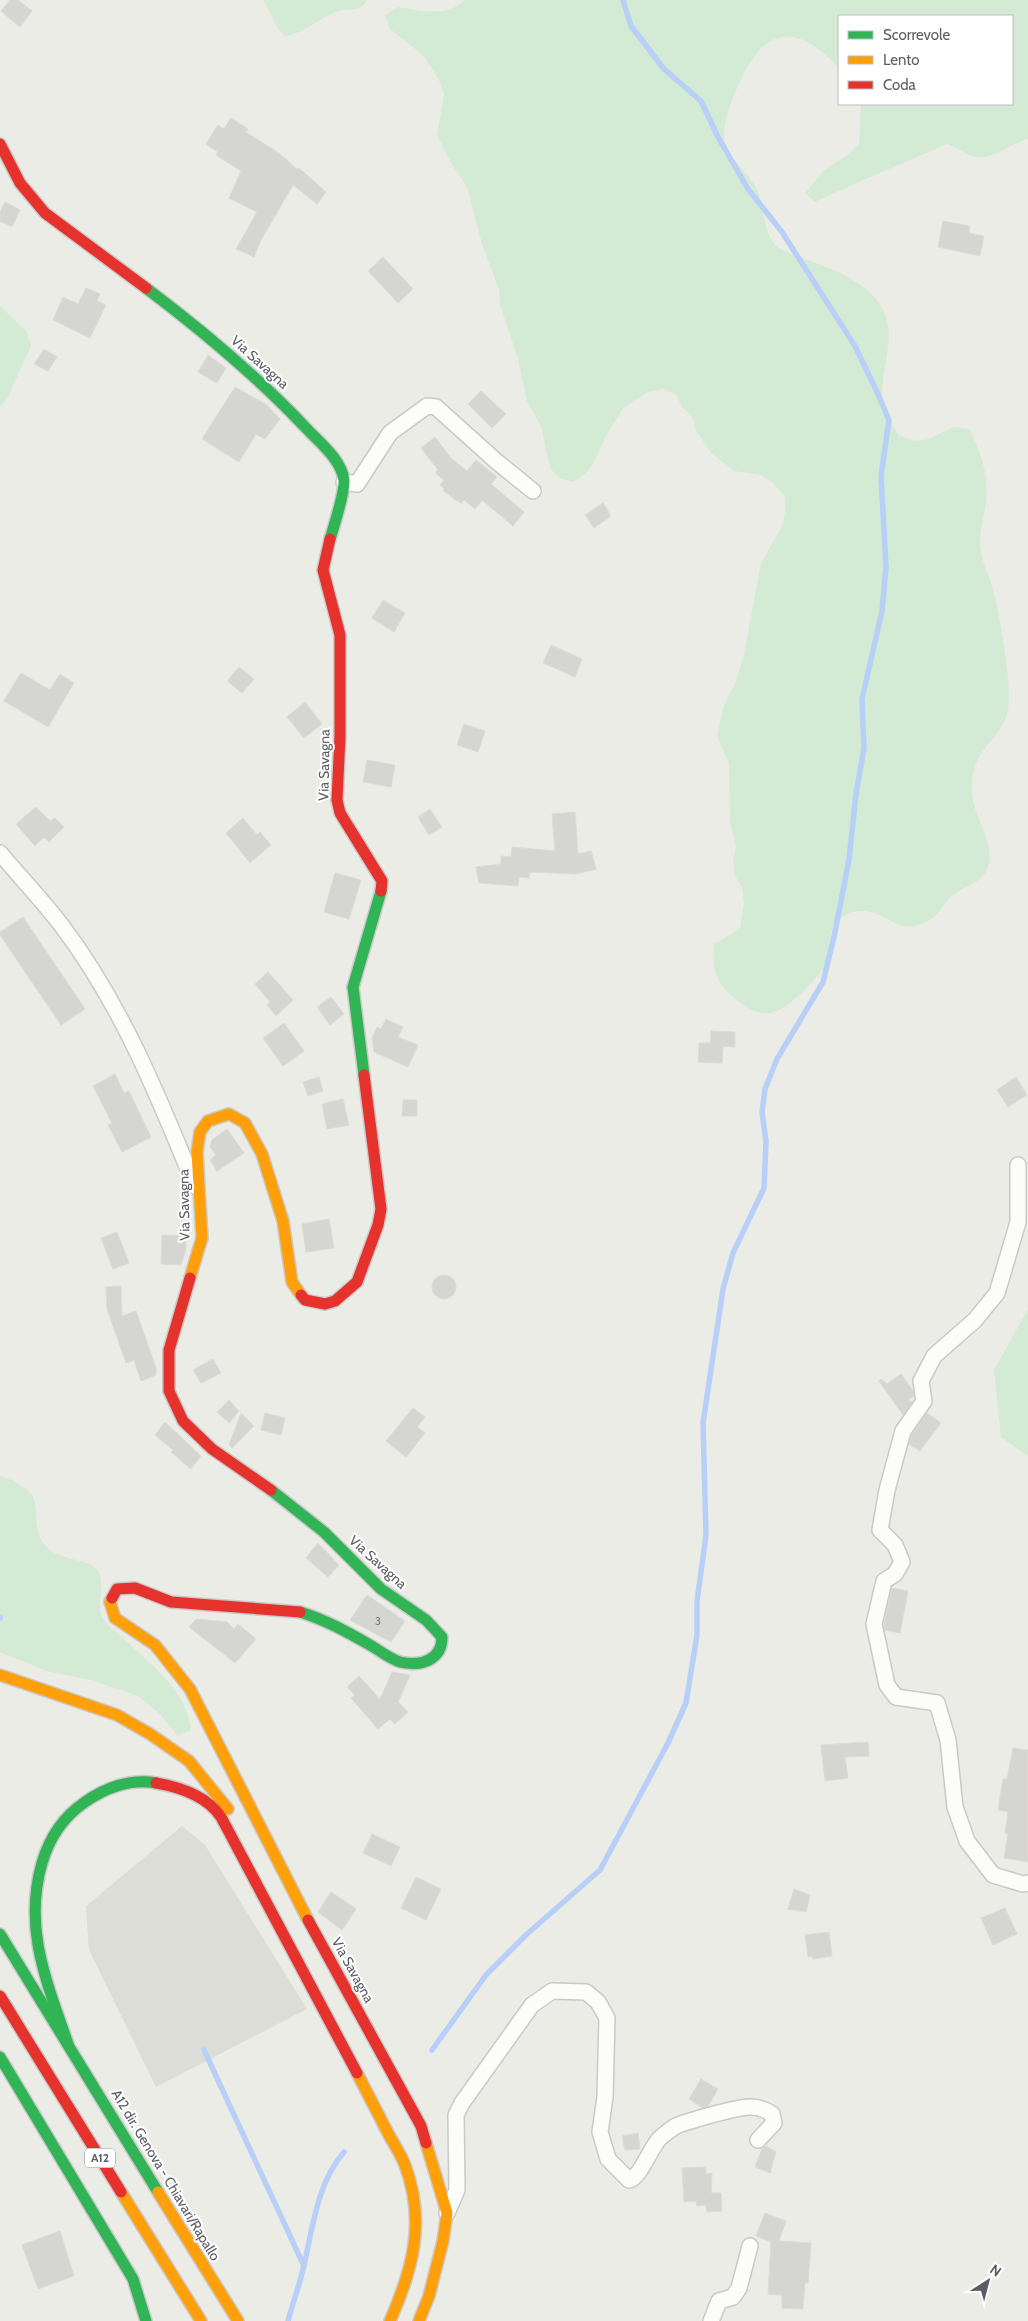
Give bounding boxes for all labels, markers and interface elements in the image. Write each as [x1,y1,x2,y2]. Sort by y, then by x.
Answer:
legend [838,15,1013,105]
text: Scorrevole [883,26,951,44]
text: Lento [883,51,920,69]
text: Coda [883,76,917,94]
street label: Via Savagna [227,331,293,393]
street label: Via Savagna [314,729,334,801]
street label: Via Savagna [174,1169,194,1241]
street label: Via Savagna [345,1531,411,1593]
house number: 3 [375,1614,381,1628]
street label: Via Savagna [328,1934,378,2006]
street label: A12 dir. Genova - Chiavari/Rapallo [108,2086,225,2264]
road number: A12 [85,2148,115,2168]
north arrow [963,2256,1013,2306]
text: N [986,2260,1005,2281]

